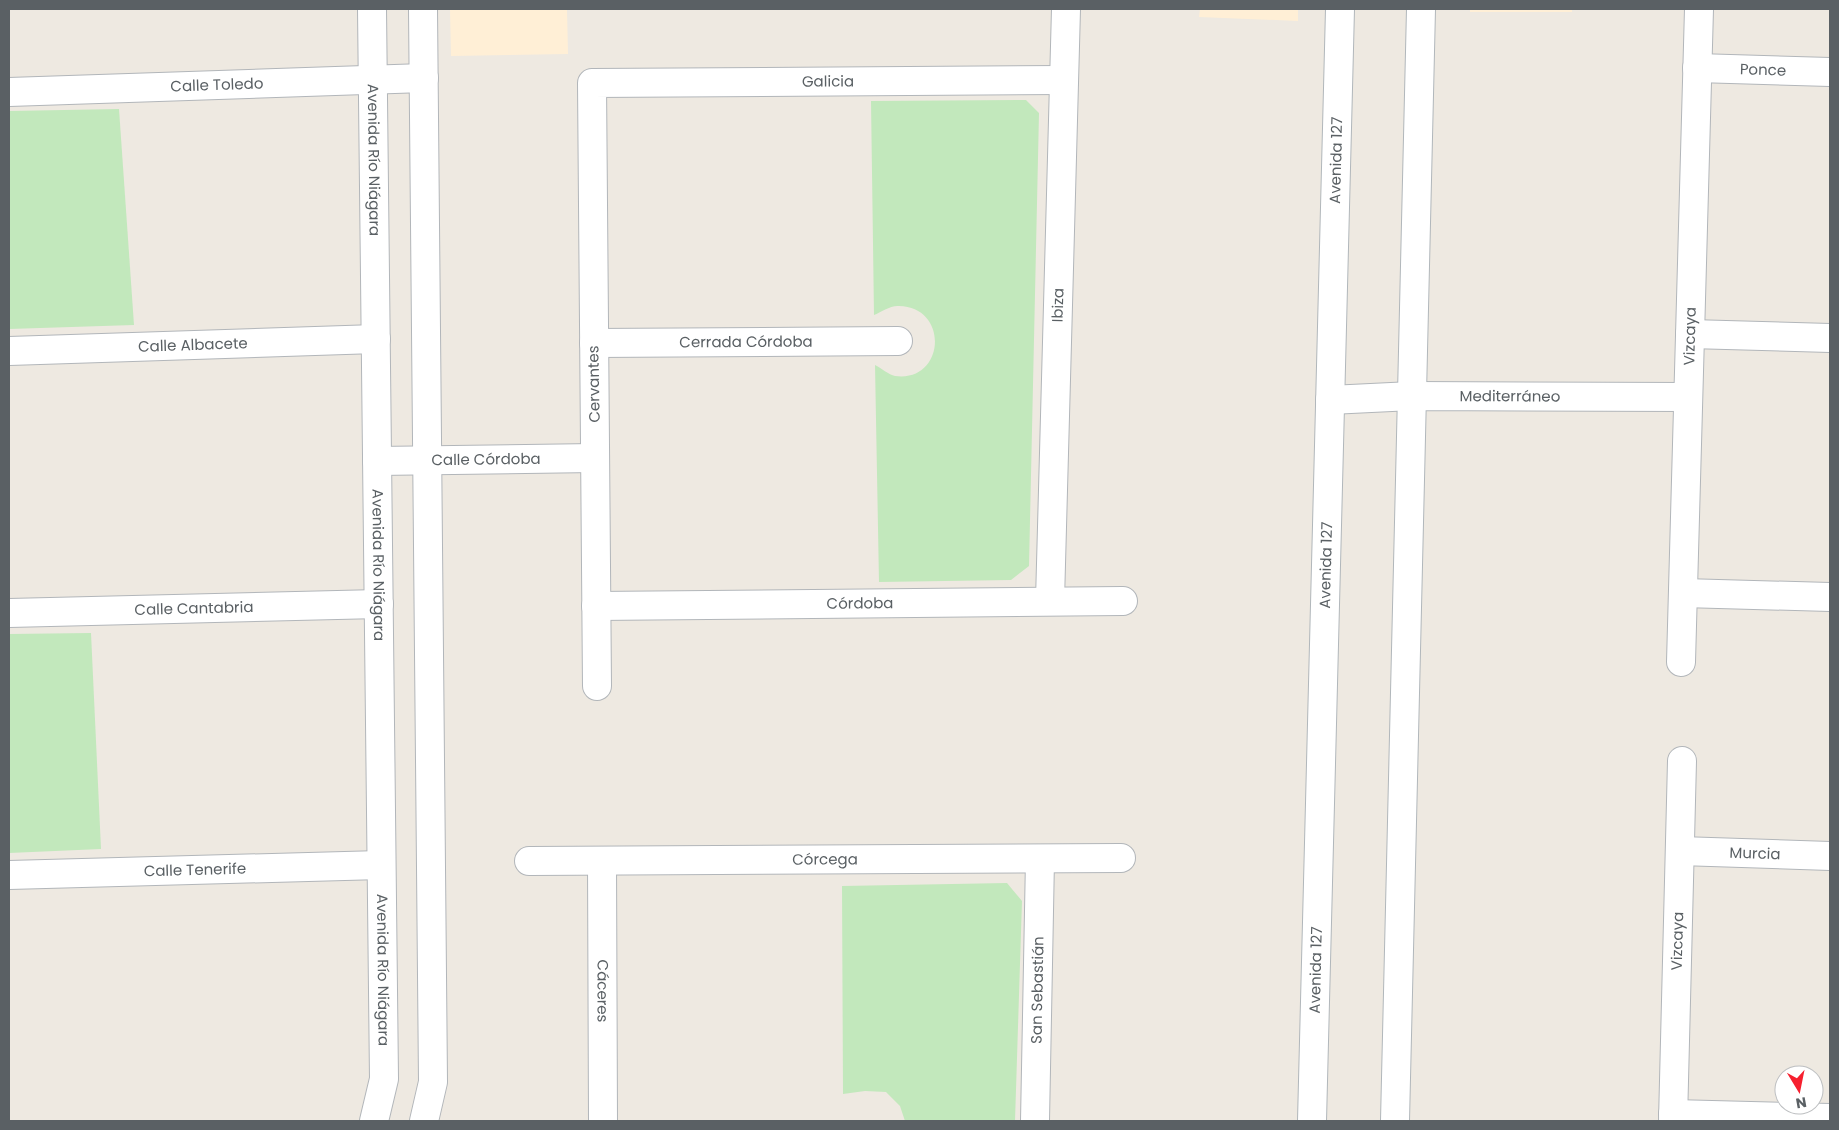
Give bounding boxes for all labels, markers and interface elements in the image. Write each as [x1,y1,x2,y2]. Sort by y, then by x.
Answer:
street label: Ponce [1740,58,1786,81]
street label: Galicia [802,70,854,92]
street label: Calle Toledo [170,72,264,97]
street label: Avenida Río Niágara [363,84,386,236]
street label: Avenida 127 [1324,116,1347,204]
street label: Ibiza [1047,288,1068,323]
street label: Vizcaya [1678,307,1701,366]
street label: Cerrada Córdoba [679,331,813,352]
street label: Calle Albacete [138,332,248,357]
street label: Cervantes [582,345,605,423]
street label: Mediterráneo [1459,385,1560,407]
street label: Calle Córdoba [431,448,541,470]
street label: Avenida Río Niágara [367,489,390,641]
street label: Avenida 127 [1314,521,1337,609]
street label: Córdoba [826,592,894,614]
street label: Calle Cantabria [134,596,254,620]
street label: Murcia [1729,842,1781,864]
street label: Córcega [792,848,858,870]
street label: Calle Tenerife [143,858,246,881]
street label: Avenida Río Niágara [372,894,395,1046]
street label: Vizcaya [1666,912,1688,971]
street label: Avenida 127 [1304,926,1327,1014]
street label: San Sebastián [1025,936,1049,1044]
street label: Cáceres [592,959,614,1023]
north arrow [1774,1065,1824,1115]
text: N [1794,1092,1808,1114]

